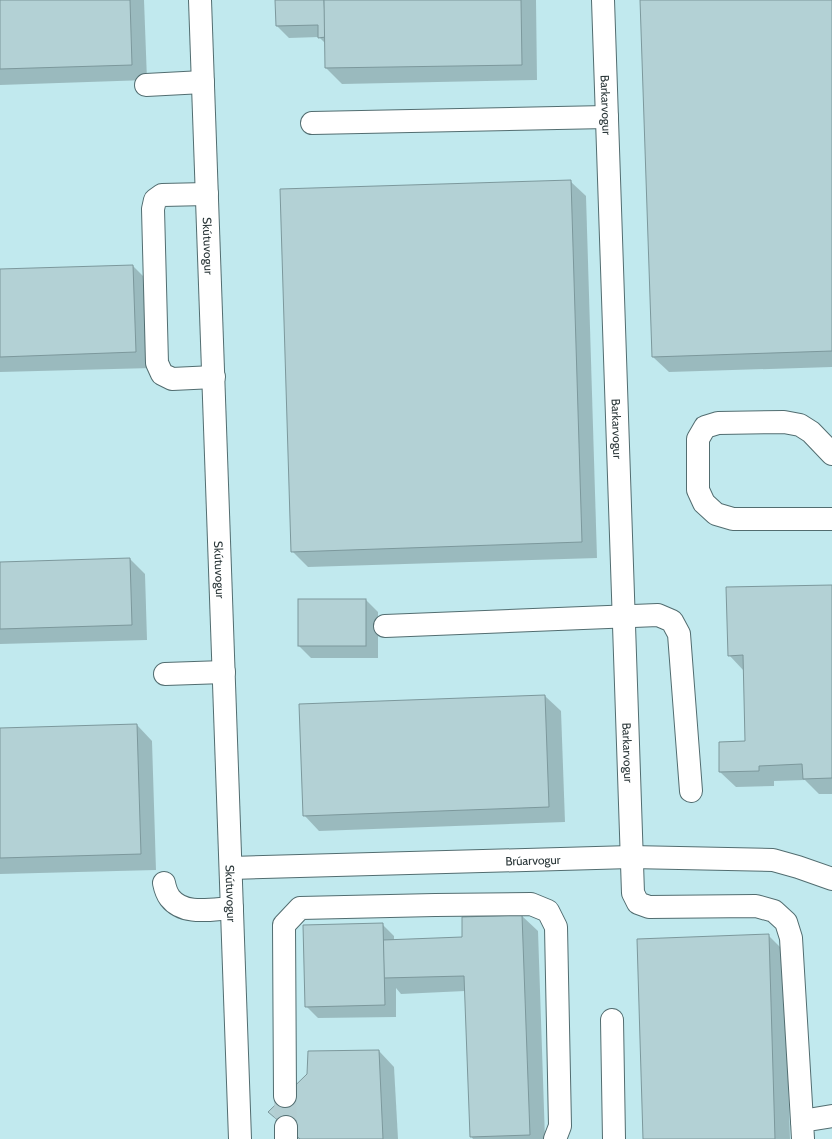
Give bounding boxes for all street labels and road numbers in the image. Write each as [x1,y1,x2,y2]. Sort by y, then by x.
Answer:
street label: Barkarvogur [598,75,615,135]
street label: Skútuvogur [200,217,217,275]
street label: Barkarvogur [609,398,626,459]
street label: Skútuvogur [212,541,229,599]
street label: Barkarvogur [620,722,637,783]
street label: Brúarvogur [505,851,561,868]
street label: Skútuvogur [223,864,240,923]

